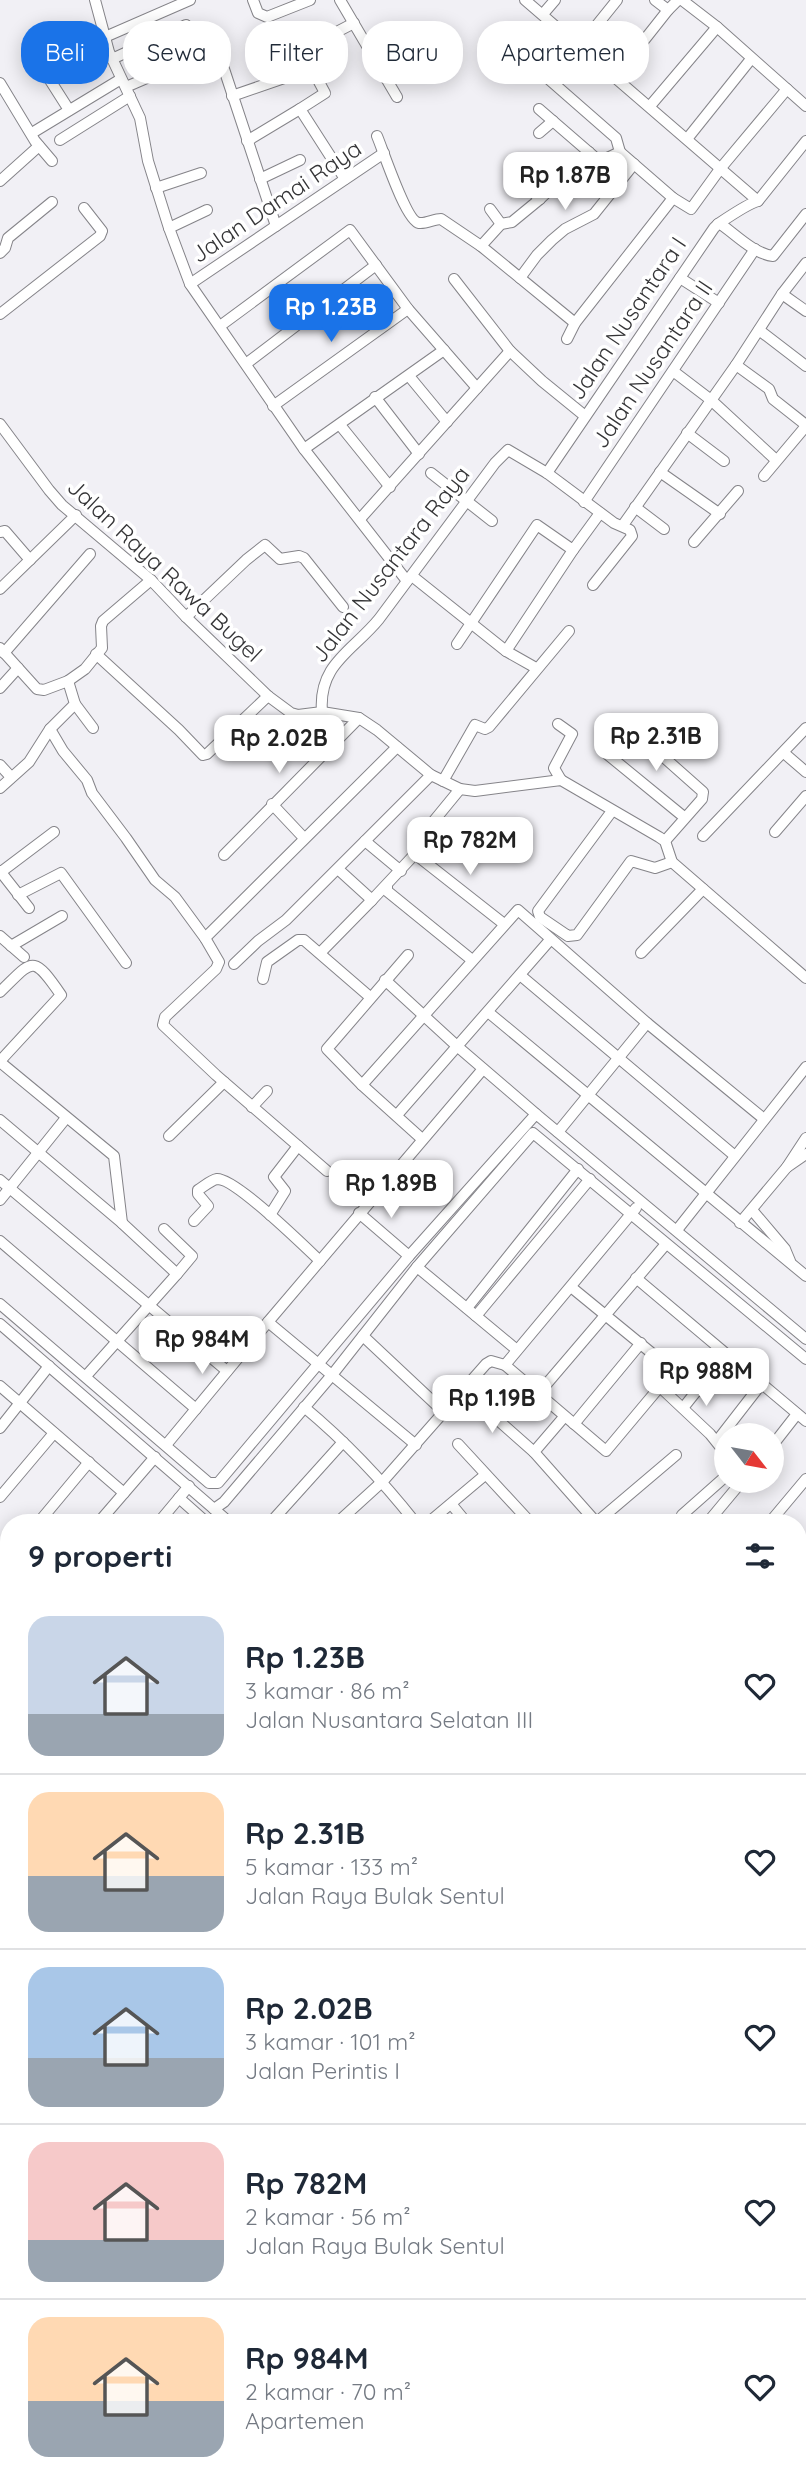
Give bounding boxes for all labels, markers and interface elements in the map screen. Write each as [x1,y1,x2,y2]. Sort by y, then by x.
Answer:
chip: Beli [21,21,109,84]
chip: Sewa [123,21,231,84]
chip: Filter [245,21,348,84]
chip: Baru [362,21,463,84]
chip: Apartemen [477,21,649,84]
street label: Jalan Damai Raya [185,133,367,269]
pin: Rp 1.87B [493,152,637,212]
text: Rp 1.87B [519,160,611,189]
street label: Jalan Nusantara I [562,231,692,405]
street label: Jalan Nusantara II [585,275,719,453]
pin: Rp 1.23B [259,284,403,344]
text: Rp 1.23B [285,292,377,321]
street label: Jalan Nusantara Raya [304,460,476,668]
street label: Jalan Raya Rawa Bugel [62,472,268,668]
pin: Rp 2.31B [584,714,728,773]
pin: Rp 2.02B [207,716,351,775]
text: Rp 2.31B [610,721,702,750]
text: Rp 2.02B [230,723,328,752]
pin: Rp 782M [405,818,535,877]
text: Rp 782M [423,825,517,854]
pin: Rp 1.89B [319,1160,463,1220]
text: Rp 1.89B [345,1168,437,1197]
pin: Rp 984M [137,1316,267,1376]
text: Rp 984M [155,1324,249,1353]
pin: Rp 988M [641,1348,771,1408]
text: Rp 988M [659,1356,753,1385]
pin: Rp 1.19B [420,1376,564,1435]
text: Rp 1.19B [448,1383,536,1412]
north arrow [714,1423,784,1493]
map controls [714,1423,784,1493]
text: 9 properti [28,1537,172,1575]
icon: filters [741,1537,779,1575]
text: Rp 1.23B [245,1638,365,1676]
icon: home [84,1644,168,1728]
icon: heart [741,1667,779,1705]
text: 3 kamar · 86 m² [245,1676,410,1705]
text: Jalan Nusantara Selatan III [245,1705,533,1734]
text: Rp 2.31B [245,1814,365,1852]
icon: home [84,1820,168,1904]
icon: heart [741,1843,779,1881]
text: 5 kamar · 133 m² [245,1852,418,1881]
text: Jalan Raya Bulak Sentul [245,1881,505,1910]
text: Rp 2.02B [245,1989,373,2027]
icon: home [84,1995,168,2079]
icon: heart [741,2018,779,2056]
text: 3 kamar · 101 m² [245,2027,416,2056]
text: Jalan Perintis I [245,2056,400,2085]
text: Rp 782M [245,2164,367,2202]
icon: home [84,2170,168,2254]
icon: heart [741,2193,779,2231]
text: 2 kamar · 56 m² [245,2202,410,2231]
text: Jalan Raya Bulak Sentul [245,2231,505,2260]
text: Rp 984M [245,2339,369,2377]
icon: home [84,2345,168,2429]
icon: heart [741,2368,779,2406]
text: 2 kamar · 70 m² [245,2377,411,2406]
text: Apartemen [245,2406,365,2435]

